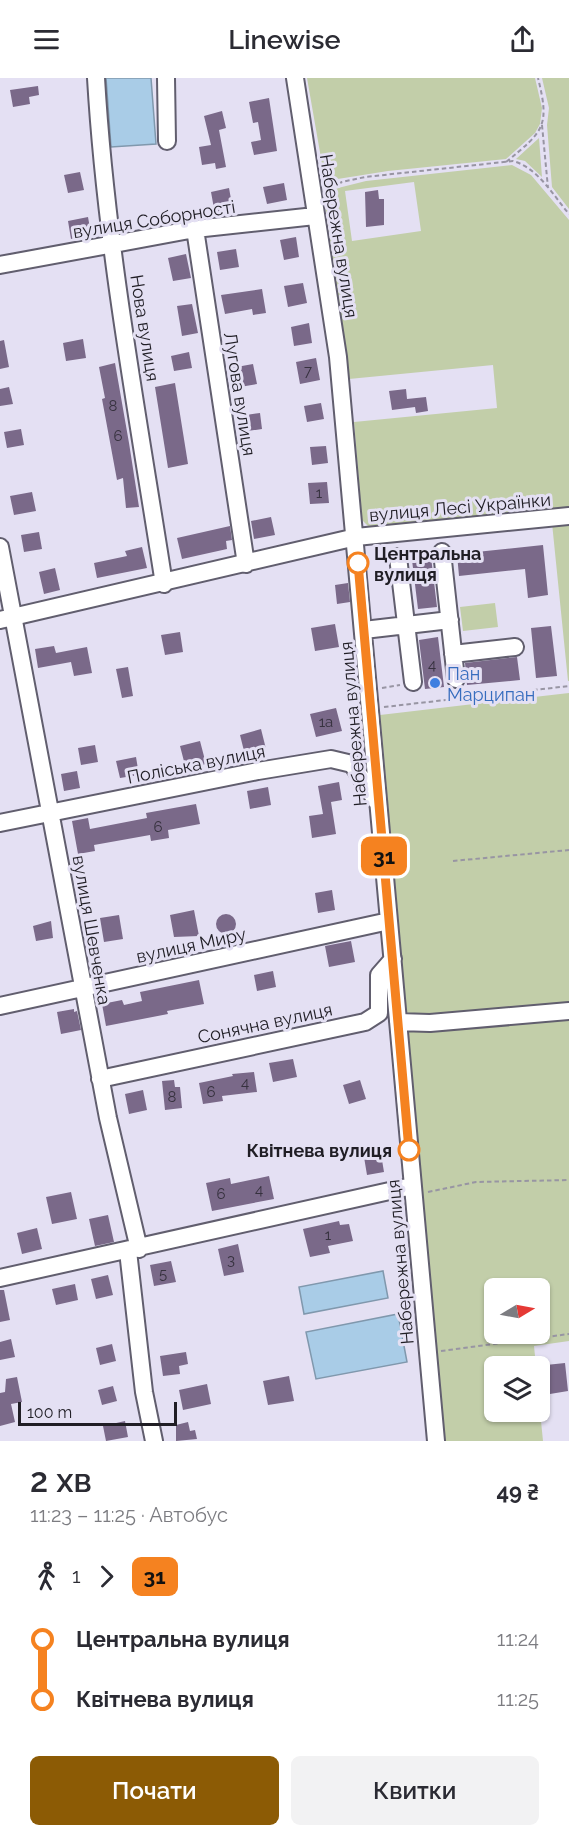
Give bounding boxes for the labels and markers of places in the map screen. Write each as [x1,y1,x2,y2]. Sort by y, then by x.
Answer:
place label: Центральна вулиця [374,543,481,585]
marker: Центральна вулиця [347,552,369,574]
place label: Пан Марципан [447,663,535,705]
marker: Пан Марципан [428,676,442,690]
marker: Квітнева вулиця [398,1139,420,1161]
place label: Квітнева вулиця [246,1140,392,1161]

